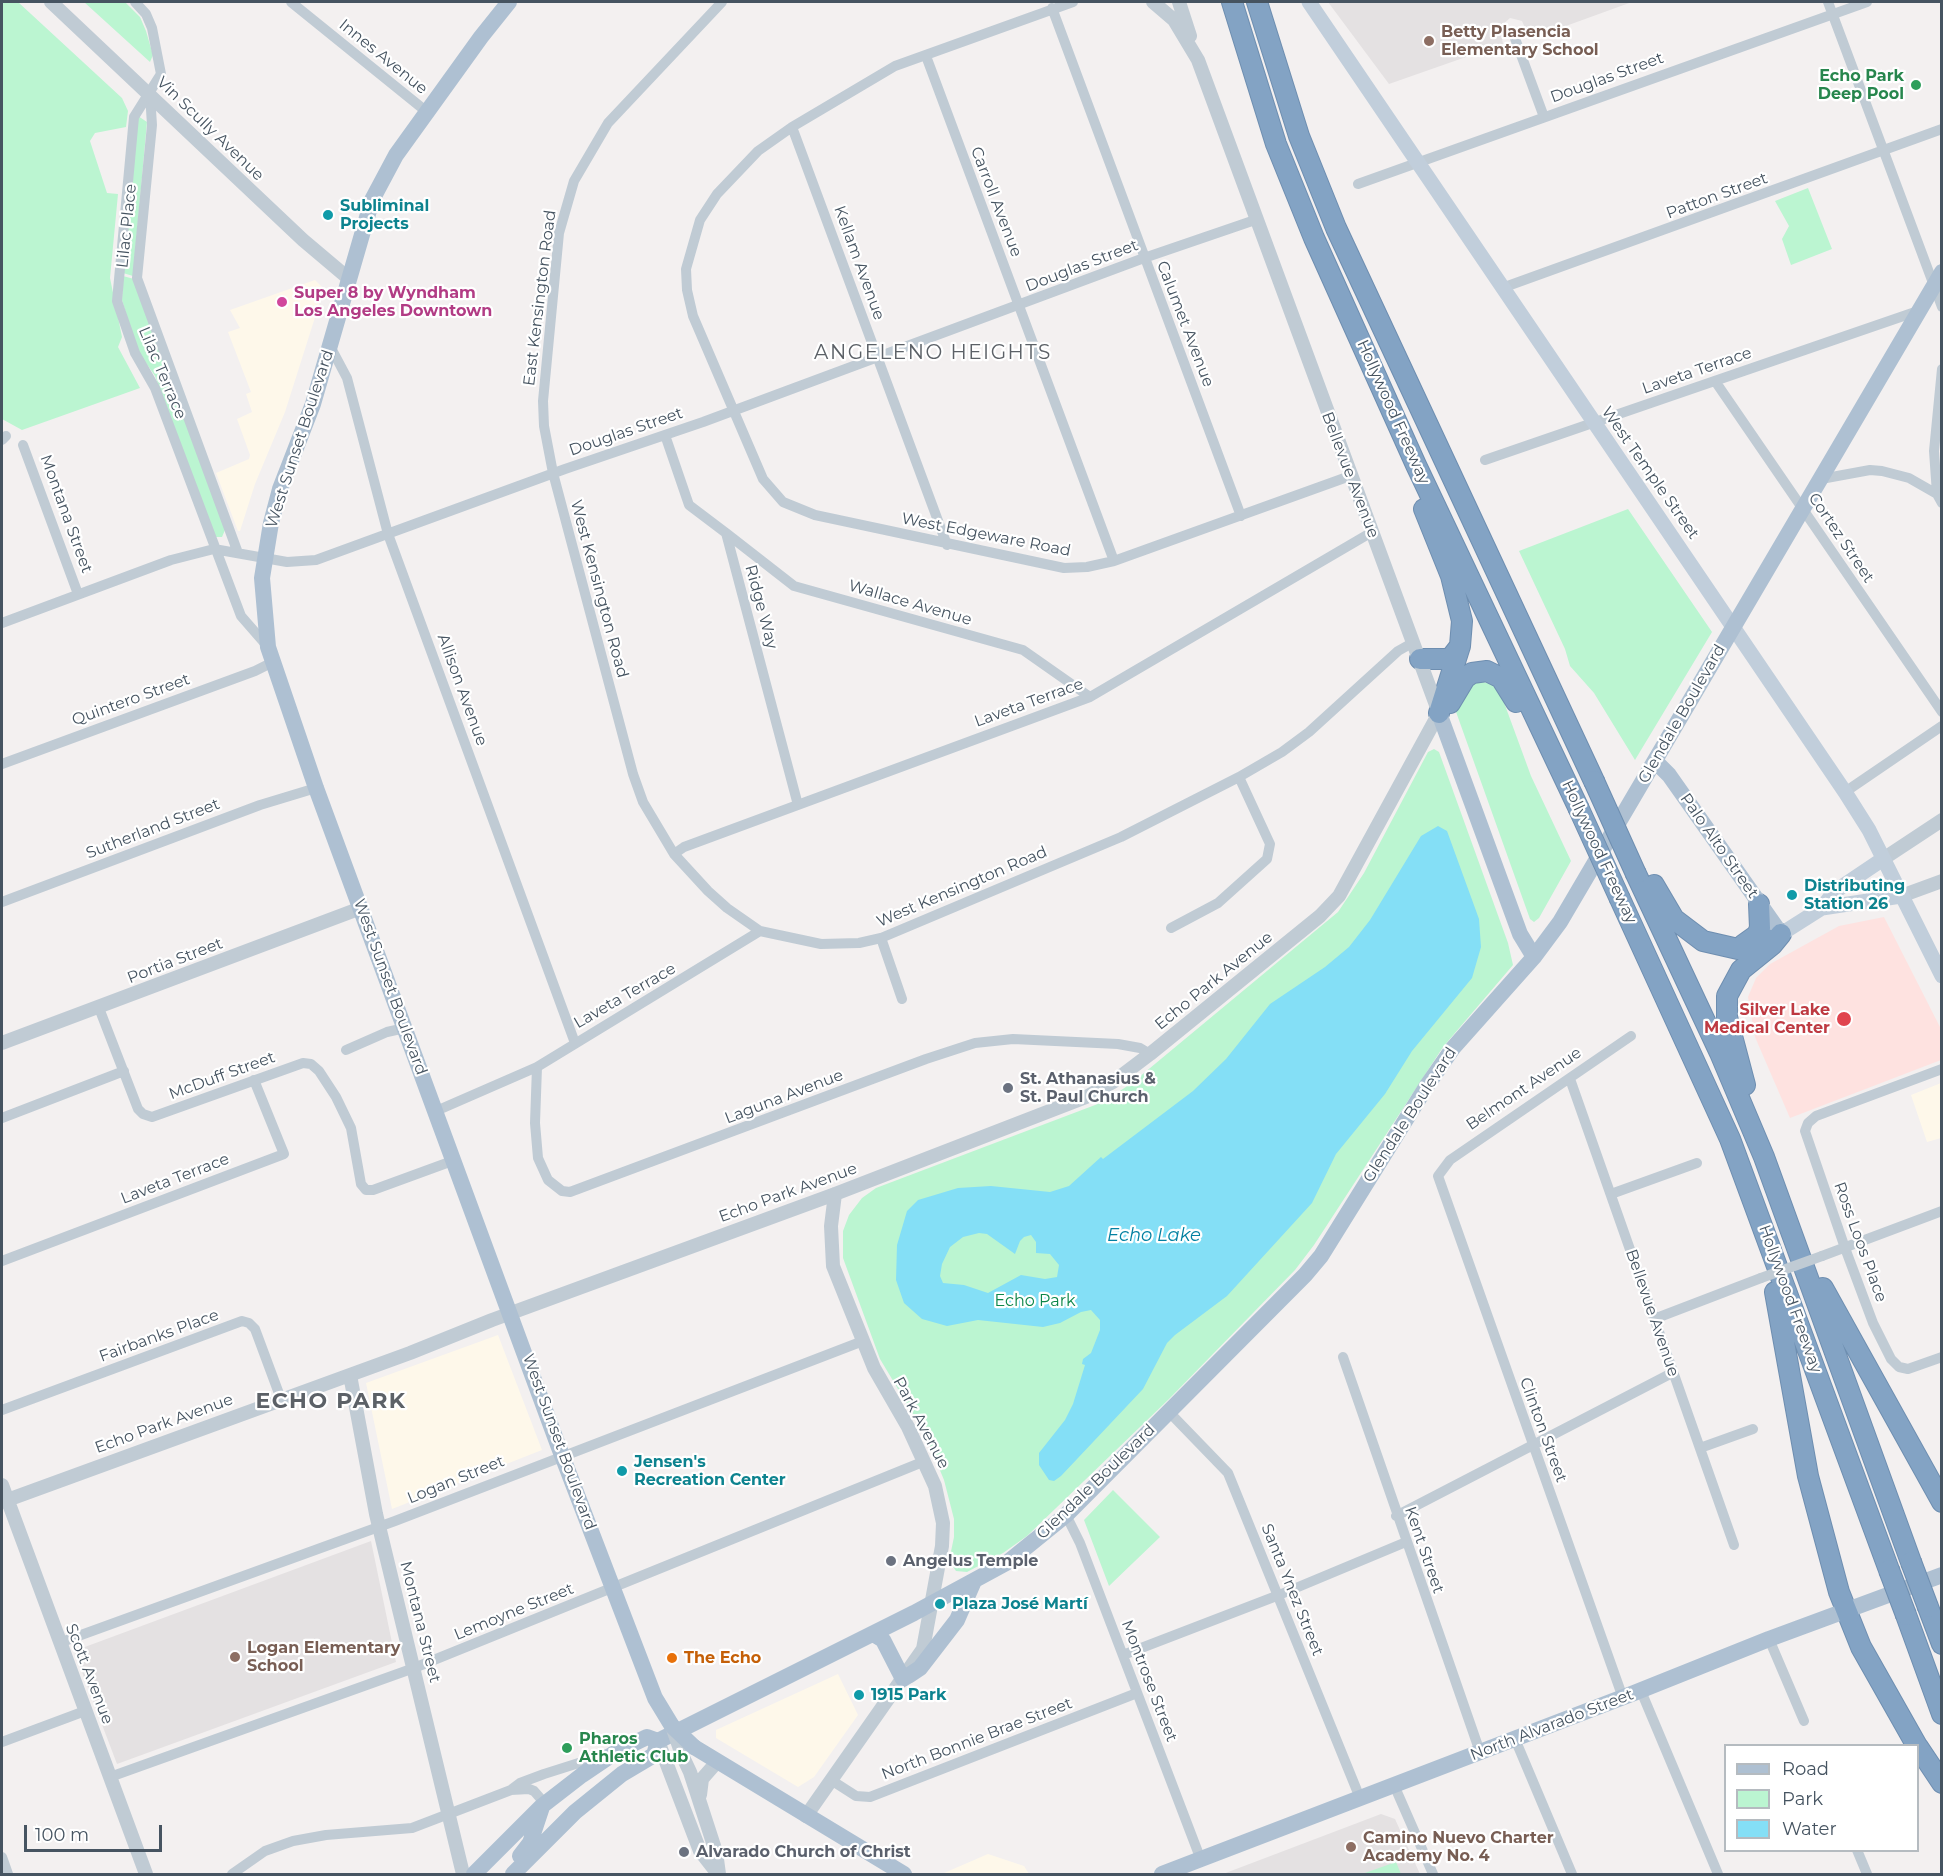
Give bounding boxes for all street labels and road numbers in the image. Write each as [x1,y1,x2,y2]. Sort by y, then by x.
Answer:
street label: Innes Avenue [335,15,431,99]
street label: Douglas Street [1548,49,1666,107]
street label: Vin Scully Avenue [152,73,268,185]
street label: Carroll Avenue [966,144,1026,260]
street label: Patton Street [1664,169,1770,223]
street label: Lilac Place [113,183,141,269]
street label: Kellam Avenue [829,203,889,323]
street label: East Kensington Road [520,209,560,387]
street label: Douglas Street [1023,236,1141,296]
street label: Calumet Avenue [1152,258,1218,390]
street label: Lilac Terrace [134,324,190,422]
street label: Hollywood Freeway [1353,337,1433,487]
street label: Laveta Terrace [1640,343,1754,399]
street label: West Sunset Boulevard [262,348,338,530]
street label: West Temple Street [1597,403,1703,543]
street label: Douglas Street [567,404,685,460]
street label: Bellevue Avenue [1317,409,1383,541]
street label: Montana Street [36,452,96,576]
street label: Cortez Street [1804,489,1878,587]
street label: West Kensington Road [566,498,632,680]
street label: West Edgeware Road [900,509,1072,561]
street label: Ridge Way [741,563,781,651]
street label: Wallace Avenue [846,576,974,630]
street label: Allison Avenue [433,631,491,749]
street label: Glendale Boulevard [1634,641,1730,787]
street label: Quintero Street [69,670,193,730]
street label: Laveta Terrace [972,674,1086,732]
street label: Hollywood Freeway [1557,777,1641,927]
street label: Palo Alto Street [1676,790,1762,902]
street label: Sutherland Street [83,795,223,863]
street label: West Kensington Road [874,842,1050,932]
street label: West Sunset Boulevard [349,896,431,1078]
street label: Echo Park Avenue [1151,928,1277,1034]
street label: Portia Street [125,934,225,988]
street label: Laveta Terrace [571,959,679,1033]
street label: Belmont Avenue [1463,1043,1585,1135]
street label: Glendale Boulevard [1359,1044,1461,1186]
street label: McDuff Street [166,1048,278,1104]
street label: Laguna Avenue [722,1066,846,1128]
street label: Laveta Terrace [118,1150,232,1208]
street label: Echo Park Avenue [716,1159,860,1227]
street label: Ross Loos Place [1829,1179,1891,1305]
street label: Hollywood Freeway [1754,1222,1826,1376]
street label: Bellevue Avenue [1621,1247,1683,1379]
street label: Fairbanks Place [97,1305,221,1367]
street label: West Sunset Boulevard [518,1351,600,1533]
street label: Park Avenue [889,1374,953,1472]
street label: Clinton Street [1515,1375,1571,1485]
street label: Echo Park Avenue [92,1390,236,1458]
street label: Glendale Boulevard [1033,1421,1159,1543]
street label: Logan Street [405,1452,507,1508]
street label: Kent Street [1400,1504,1448,1596]
street label: Santa Ynez Street [1257,1521,1327,1659]
street label: Montana Street [396,1559,444,1685]
street label: Lemoyne Street [451,1579,577,1645]
street label: Montrose Street [1117,1617,1181,1745]
street label: Scott Avenue [61,1621,117,1727]
street label: North Alvarado Street [1468,1685,1636,1765]
street label: North Bonnie Brae Street [879,1694,1075,1784]

